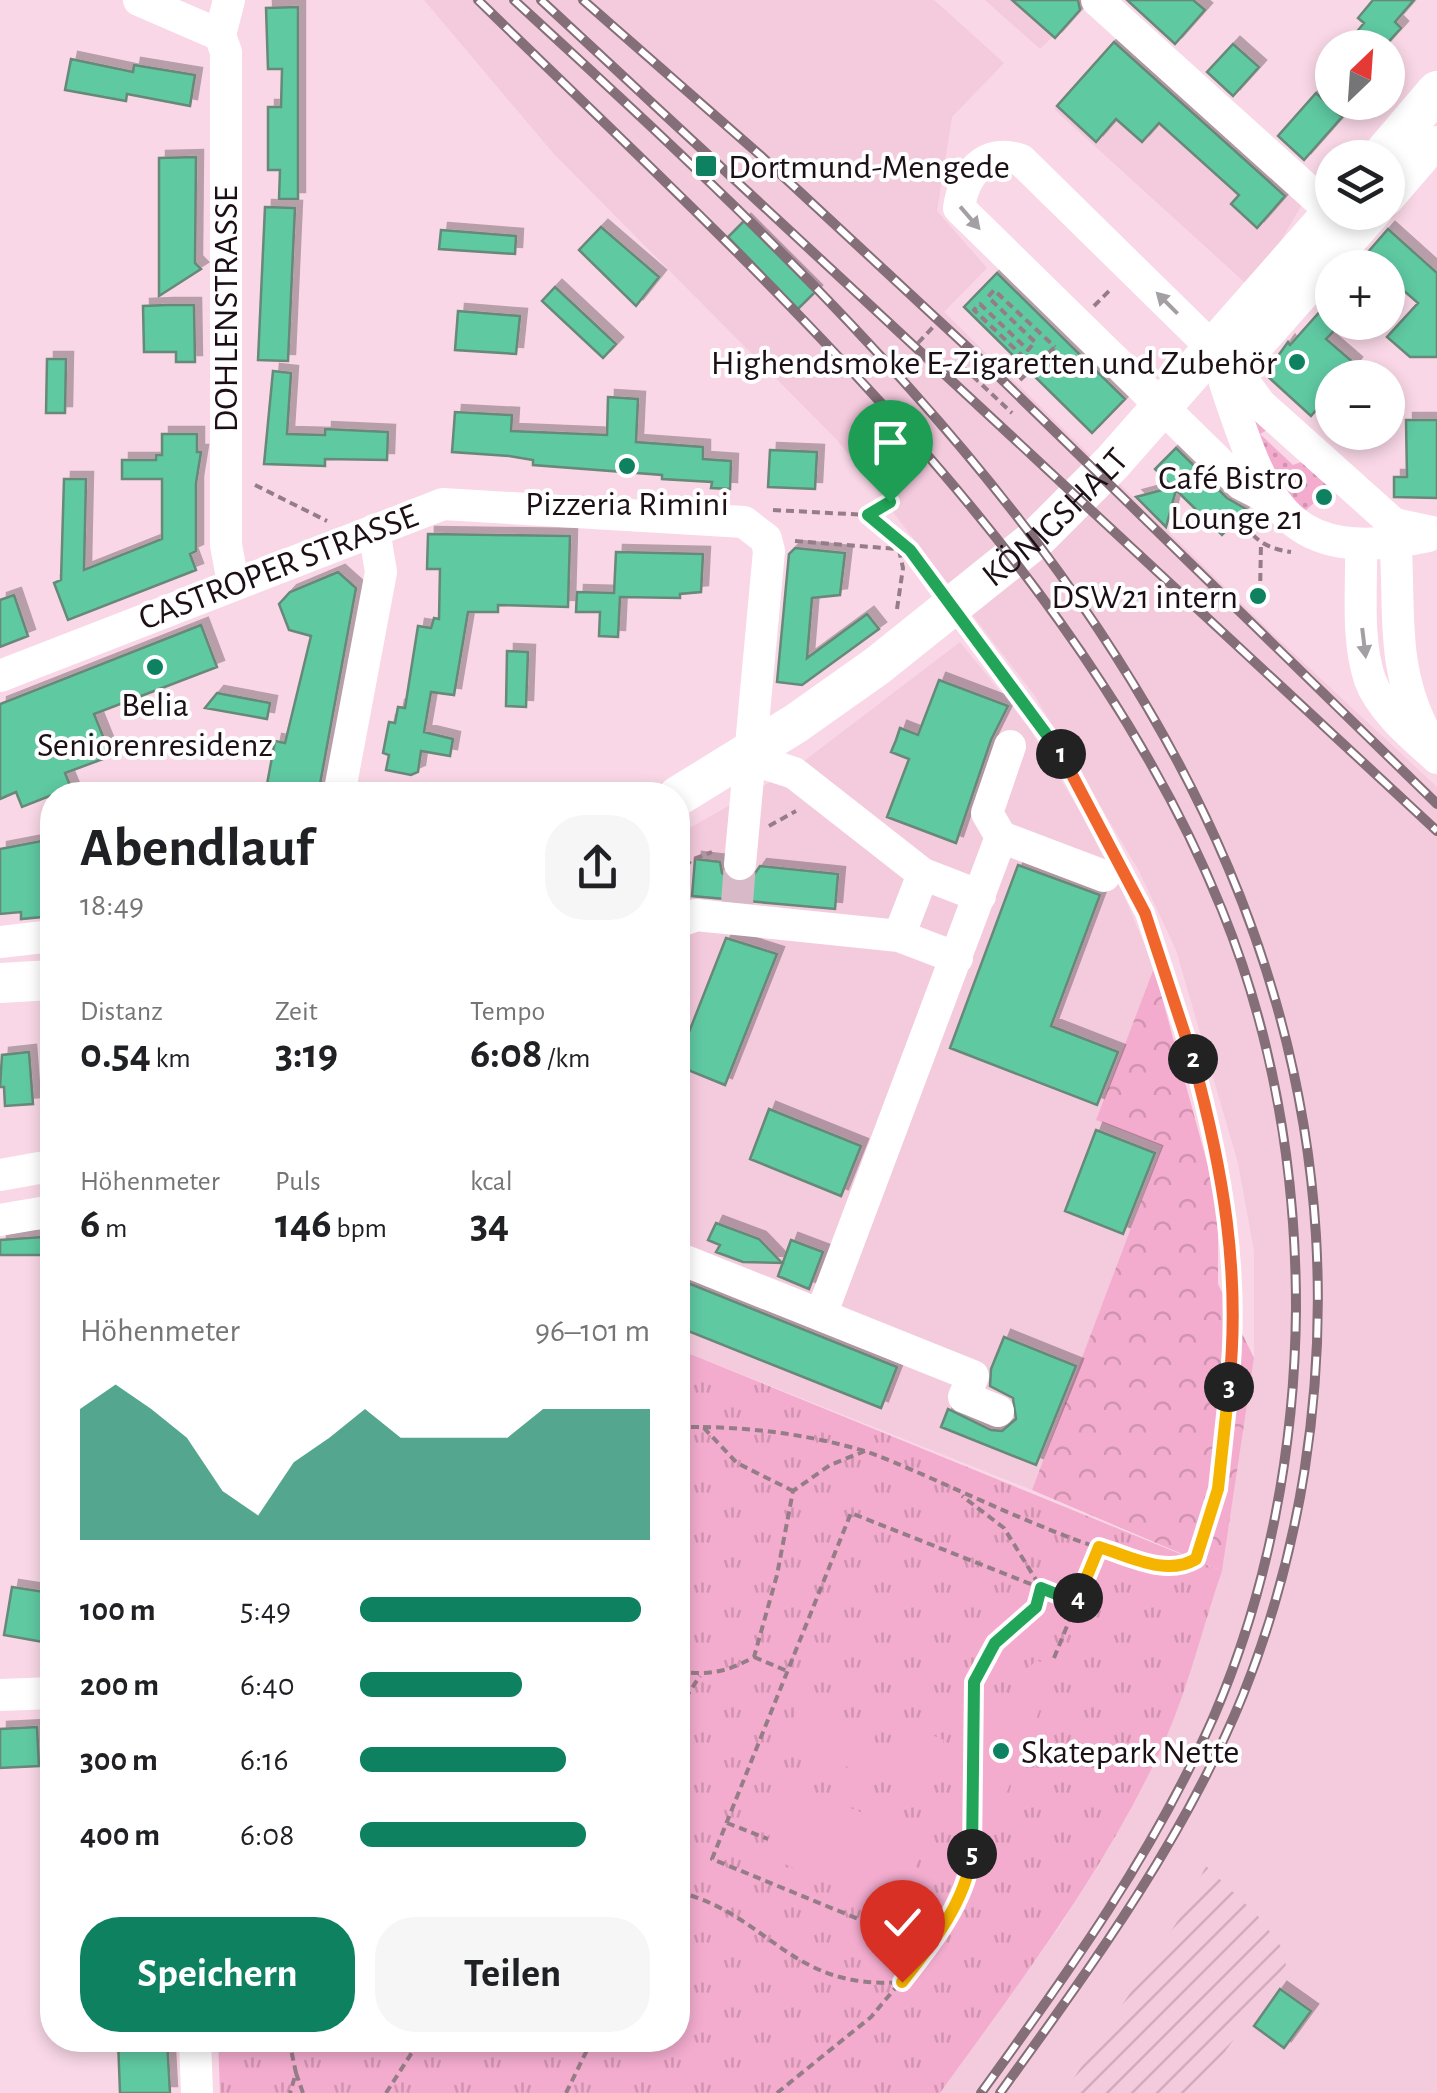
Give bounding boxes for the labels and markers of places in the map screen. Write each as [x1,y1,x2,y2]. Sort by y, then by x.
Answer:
place label: Dortmund-Mengede [728,150,1010,185]
marker: Dortmund-Mengede [693,153,719,179]
place label: Highendsmoke E-Zigaretten und Zubehör [711,346,1278,381]
marker: Highendsmoke E-Zigaretten und Zubehör [1286,351,1308,373]
pin [848,400,933,503]
marker: Pizzeria Rimini [616,455,638,477]
place label: Café Bistro Lounge 21 [1158,461,1304,536]
marker: Café Bistro Lounge 21 [1313,486,1335,508]
place label: Pizzeria Rimini [525,487,729,522]
place label: DSW21 intern [1051,580,1238,615]
marker: DSW21 intern [1247,585,1269,607]
marker: Belia Seniorenresidenz [144,656,166,678]
place label: Belia Seniorenresidenz [37,688,273,763]
pin: 1 [1036,729,1086,779]
pin: 2 [1168,1034,1218,1084]
pin: 3 [1204,1362,1254,1412]
pin: 4 [1053,1573,1103,1623]
place label: Skatepark Nette [1021,1735,1239,1770]
marker: Skatepark Nette [990,1740,1012,1762]
pin: 5 [947,1829,997,1879]
pin [860,1880,945,1983]

